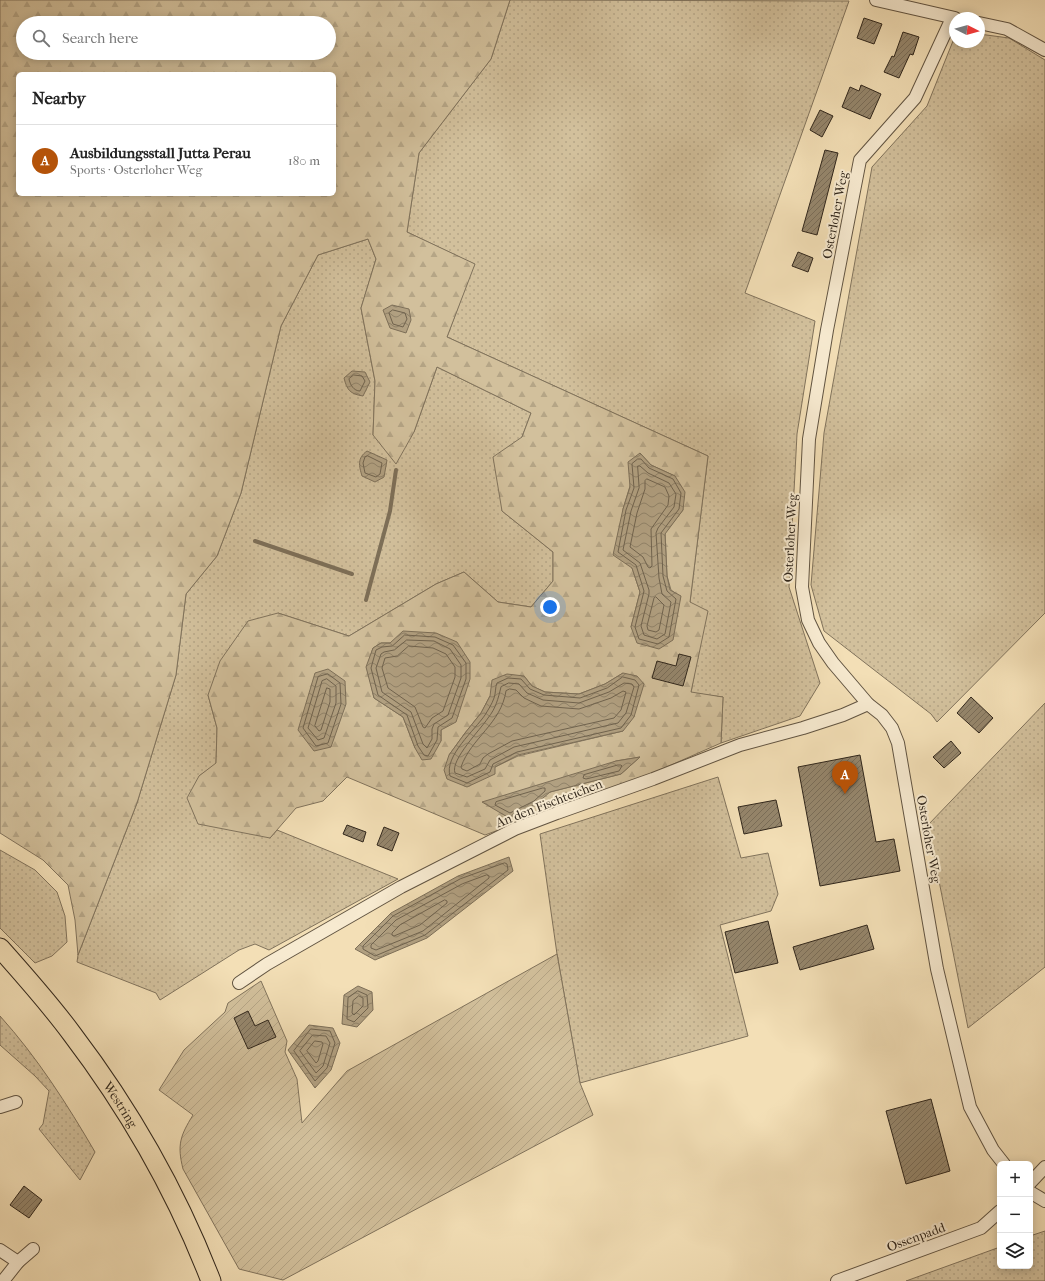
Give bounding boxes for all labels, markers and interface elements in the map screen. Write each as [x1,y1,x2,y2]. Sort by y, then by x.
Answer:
north arrow [949,12,985,48]
search box [16,16,336,60]
icon: search [30,27,52,49]
text: Search here [62,29,138,47]
text: Nearby [32,88,86,108]
text: Ausbildungsstall Jutta Perau [70,144,251,162]
text: A [41,153,49,168]
text: 180 m [288,153,320,168]
text: Sports · Osterloher Weg [70,162,202,177]
street label: Osterloher Weg [819,169,851,260]
street label: Osterloher Weg [780,492,800,583]
your location [540,597,560,617]
pin: A [832,761,858,794]
street label: An den Fischteichen [493,776,605,831]
street label: Osterloher Weg [914,794,944,885]
street label: Westring [100,1078,142,1131]
map controls [997,1161,1033,1269]
button: + [997,1161,1033,1197]
button: − [997,1197,1033,1233]
street label: Ossenpadd [885,1219,948,1254]
button: layers [997,1233,1033,1269]

